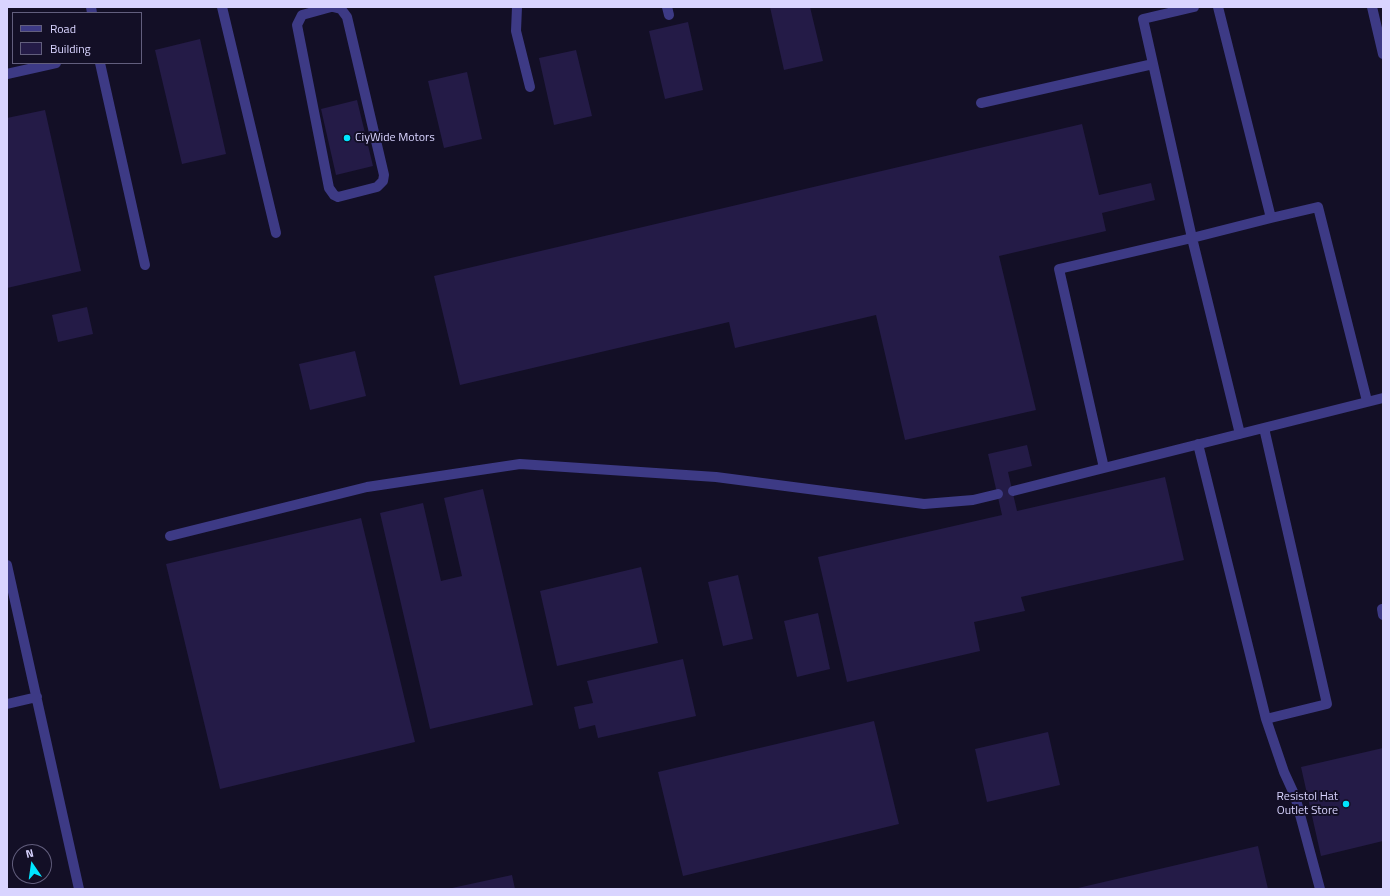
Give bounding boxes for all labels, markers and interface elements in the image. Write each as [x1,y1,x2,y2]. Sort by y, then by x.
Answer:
legend [12,12,142,64]
text: Road [50,19,76,38]
text: Building [50,39,91,58]
place label: CiyWide Motors [355,131,435,145]
marker: CiyWide Motors [342,133,352,143]
place label: Resistol Hat Outlet Store [1277,790,1338,818]
marker: Resistol Hat Outlet Store [1341,799,1351,809]
north arrow [12,844,52,884]
text: N [24,845,35,862]

